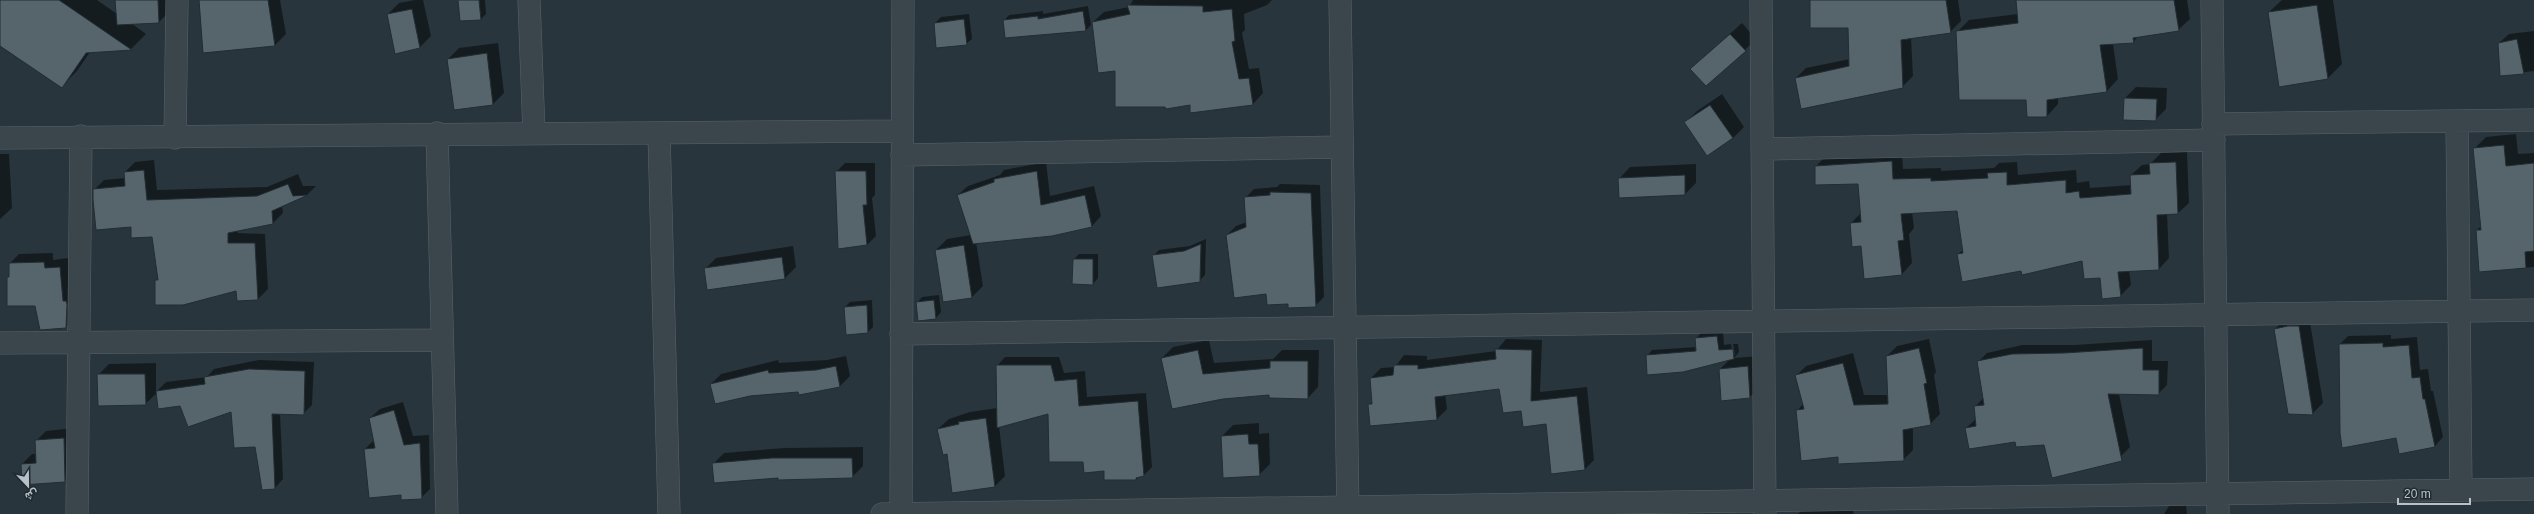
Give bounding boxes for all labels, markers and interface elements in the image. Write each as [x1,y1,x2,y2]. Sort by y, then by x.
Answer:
north arrow [8,466,48,506]
scale bar [2398,480,2470,506]
text: ش [23,486,40,503]
text: 20 m [2404,487,2431,501]

